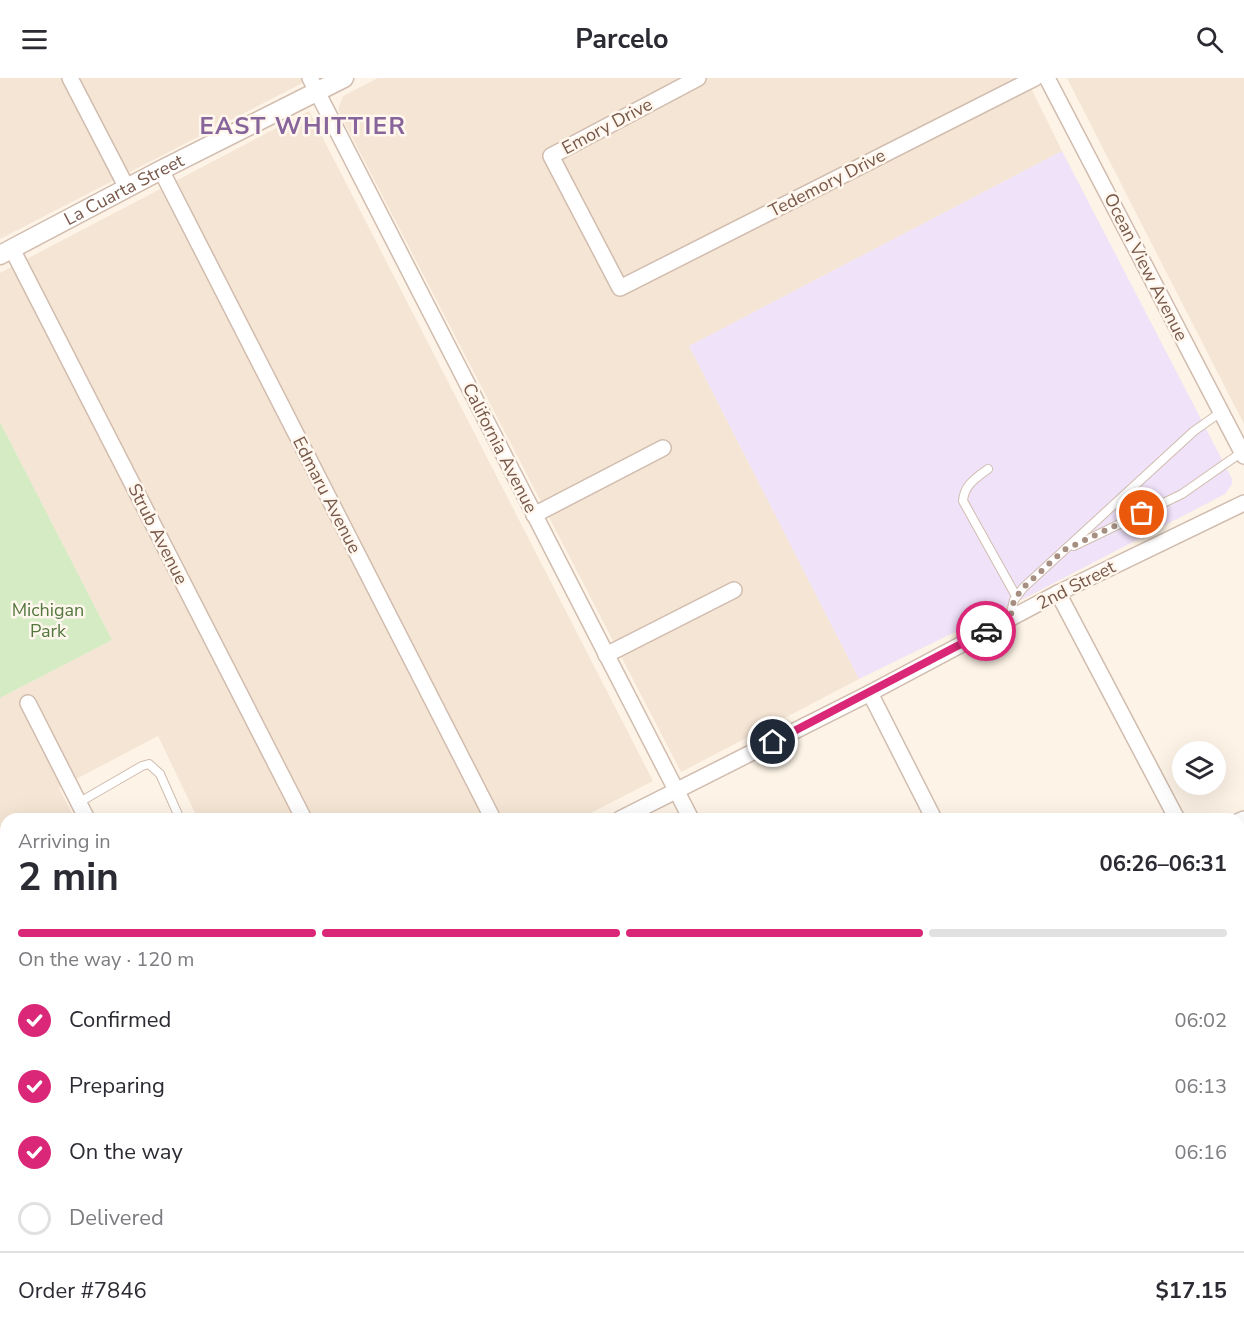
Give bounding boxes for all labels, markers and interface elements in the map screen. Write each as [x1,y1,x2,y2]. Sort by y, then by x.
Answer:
text: Parcelo [575,21,669,58]
icon: menu [18,23,51,56]
icon: search [1193,23,1226,56]
street label: Emory Drive [557,92,657,160]
district label: EAST WHITTIER [199,110,407,142]
street label: Tedemory Drive [764,143,890,223]
street label: La Cuarta Street [60,148,188,231]
street label: Ocean View Avenue [1098,189,1194,345]
street label: California Avenue [457,379,543,517]
street label: Edmaru Avenue [287,432,367,558]
street label: Strub Avenue [122,479,194,589]
pin [1116,487,1167,538]
icon: bag [1125,496,1158,529]
street label: 2nd Street [1033,555,1120,615]
park label: Michigan Park [12,598,84,643]
courier [956,601,1016,661]
icon: car [970,615,1003,648]
pin [747,716,798,767]
icon: home [756,725,789,758]
map controls [1172,741,1226,795]
button: layers [1172,741,1226,795]
text: Arriving in [18,828,111,855]
text: 06:26–06:31 [1099,849,1227,879]
text: 2 min [18,851,119,904]
text: On the way · 120 m [18,946,194,973]
icon: check [18,1004,51,1037]
text: Confirmed [69,1005,171,1035]
text: 06:02 [1174,1007,1227,1034]
icon: check [18,1070,51,1103]
text: Preparing [69,1071,165,1101]
text: 06:13 [1174,1073,1227,1100]
icon: check [18,1136,51,1169]
text: On the way [69,1137,183,1167]
text: 06:16 [1174,1139,1227,1166]
text: Delivered [69,1203,164,1233]
text: Order #7846 [18,1276,147,1306]
text: $17.15 [1156,1276,1227,1306]

